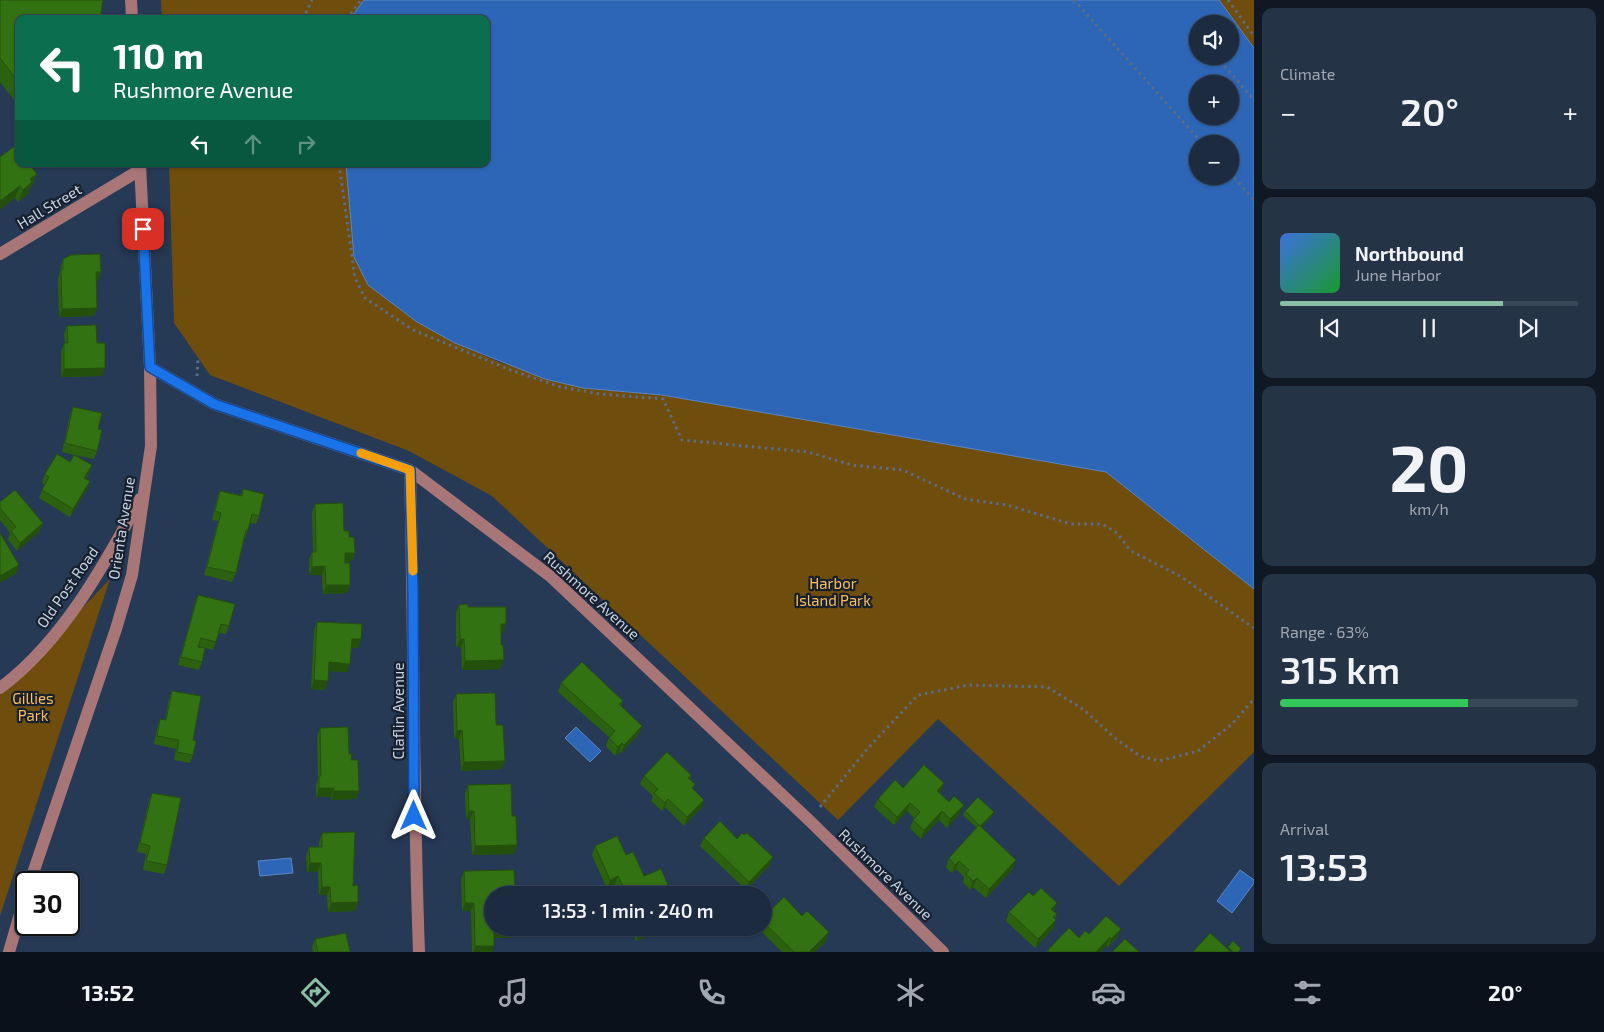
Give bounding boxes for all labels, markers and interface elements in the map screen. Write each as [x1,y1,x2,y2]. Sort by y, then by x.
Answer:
map controls [1189,15,1239,185]
button: sound [1189,15,1239,65]
text: 110 m [113,34,204,76]
icon: left [30,35,95,100]
text: Climate [1280,64,1335,83]
button: + [1189,75,1239,125]
text: Rushmore Avenue [113,76,293,102]
text: 20° [1400,88,1459,134]
text: − [1280,95,1296,129]
text: + [1563,95,1578,129]
icon: left [186,130,214,158]
icon: ahead [239,130,267,158]
icon: right [292,130,320,158]
button: − [1189,135,1239,185]
street label: Hall Street [14,180,85,232]
pin [122,208,164,250]
icon: arrive [129,215,157,243]
text: Northbound [1355,242,1464,265]
text: June Harbor [1355,265,1442,284]
icon: previous [1316,314,1344,342]
icon: pause [1415,314,1443,342]
icon: next [1514,314,1542,342]
text: 20 [1390,427,1468,505]
street label: Orienta Avenue [104,475,138,581]
text: km/h [1409,499,1449,518]
street label: Old Post Road [32,543,102,631]
street label: Rushmore Avenue [540,547,644,643]
park label: Harbor Island Park [795,574,871,609]
text: Range · 63% [1280,622,1369,641]
text: 315 km [1280,646,1400,692]
street label: Claflin Avenue [389,663,407,759]
park label: Gillies Park [12,689,54,724]
position arrow [387,789,439,841]
text: Arrival [1280,819,1329,838]
street label: Rushmore Avenue [836,825,936,923]
text: 13:53 [1280,843,1369,889]
speed limit sign: 30 [15,871,80,936]
text: 13:53 · 1 min · 240 m [543,899,713,922]
icon: directions [298,975,333,1010]
icon: music [496,975,531,1010]
icon: phone [694,975,729,1010]
icon: climate [893,975,928,1010]
icon: car [1091,975,1126,1010]
icon: filters [1290,975,1325,1010]
text: 13:52 [82,979,134,1005]
text: 20° [1488,979,1522,1005]

